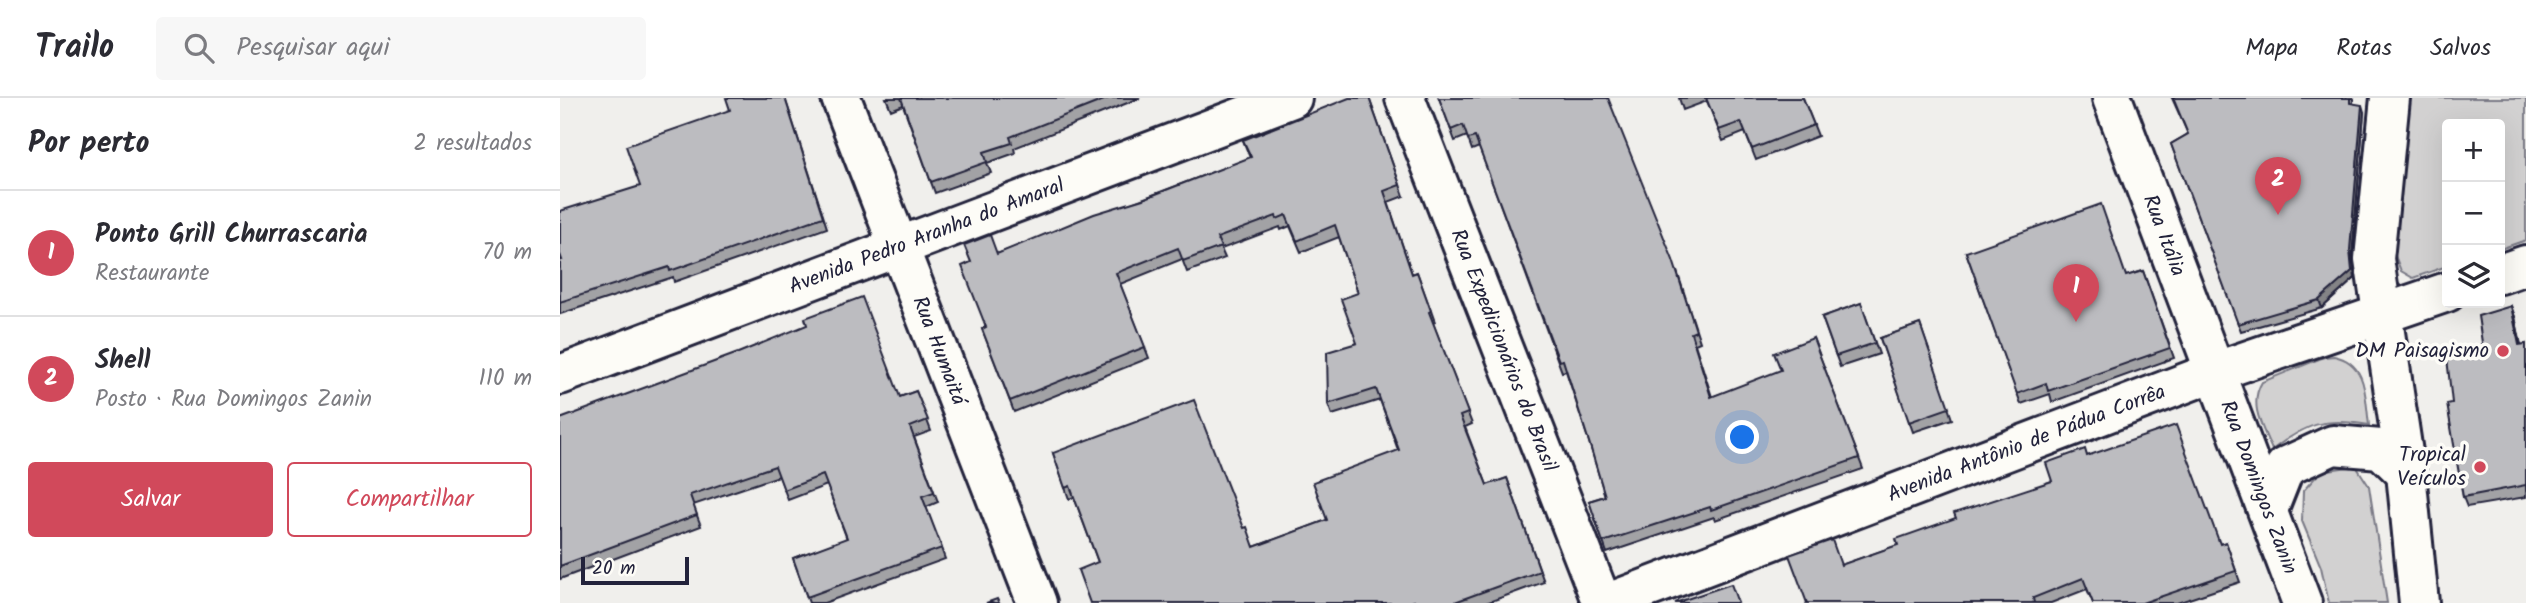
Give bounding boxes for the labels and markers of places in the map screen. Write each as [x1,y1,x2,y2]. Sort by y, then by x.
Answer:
pin: 2 [2255,157,2301,215]
pin: 1 [2053,264,2099,322]
place label: DM Paisagismo [2355,335,2489,368]
marker: DM Paisagismo [2495,343,2511,359]
place label: Tropical Veículos [2397,439,2466,496]
marker: Tropical Veículos [2472,459,2488,475]

